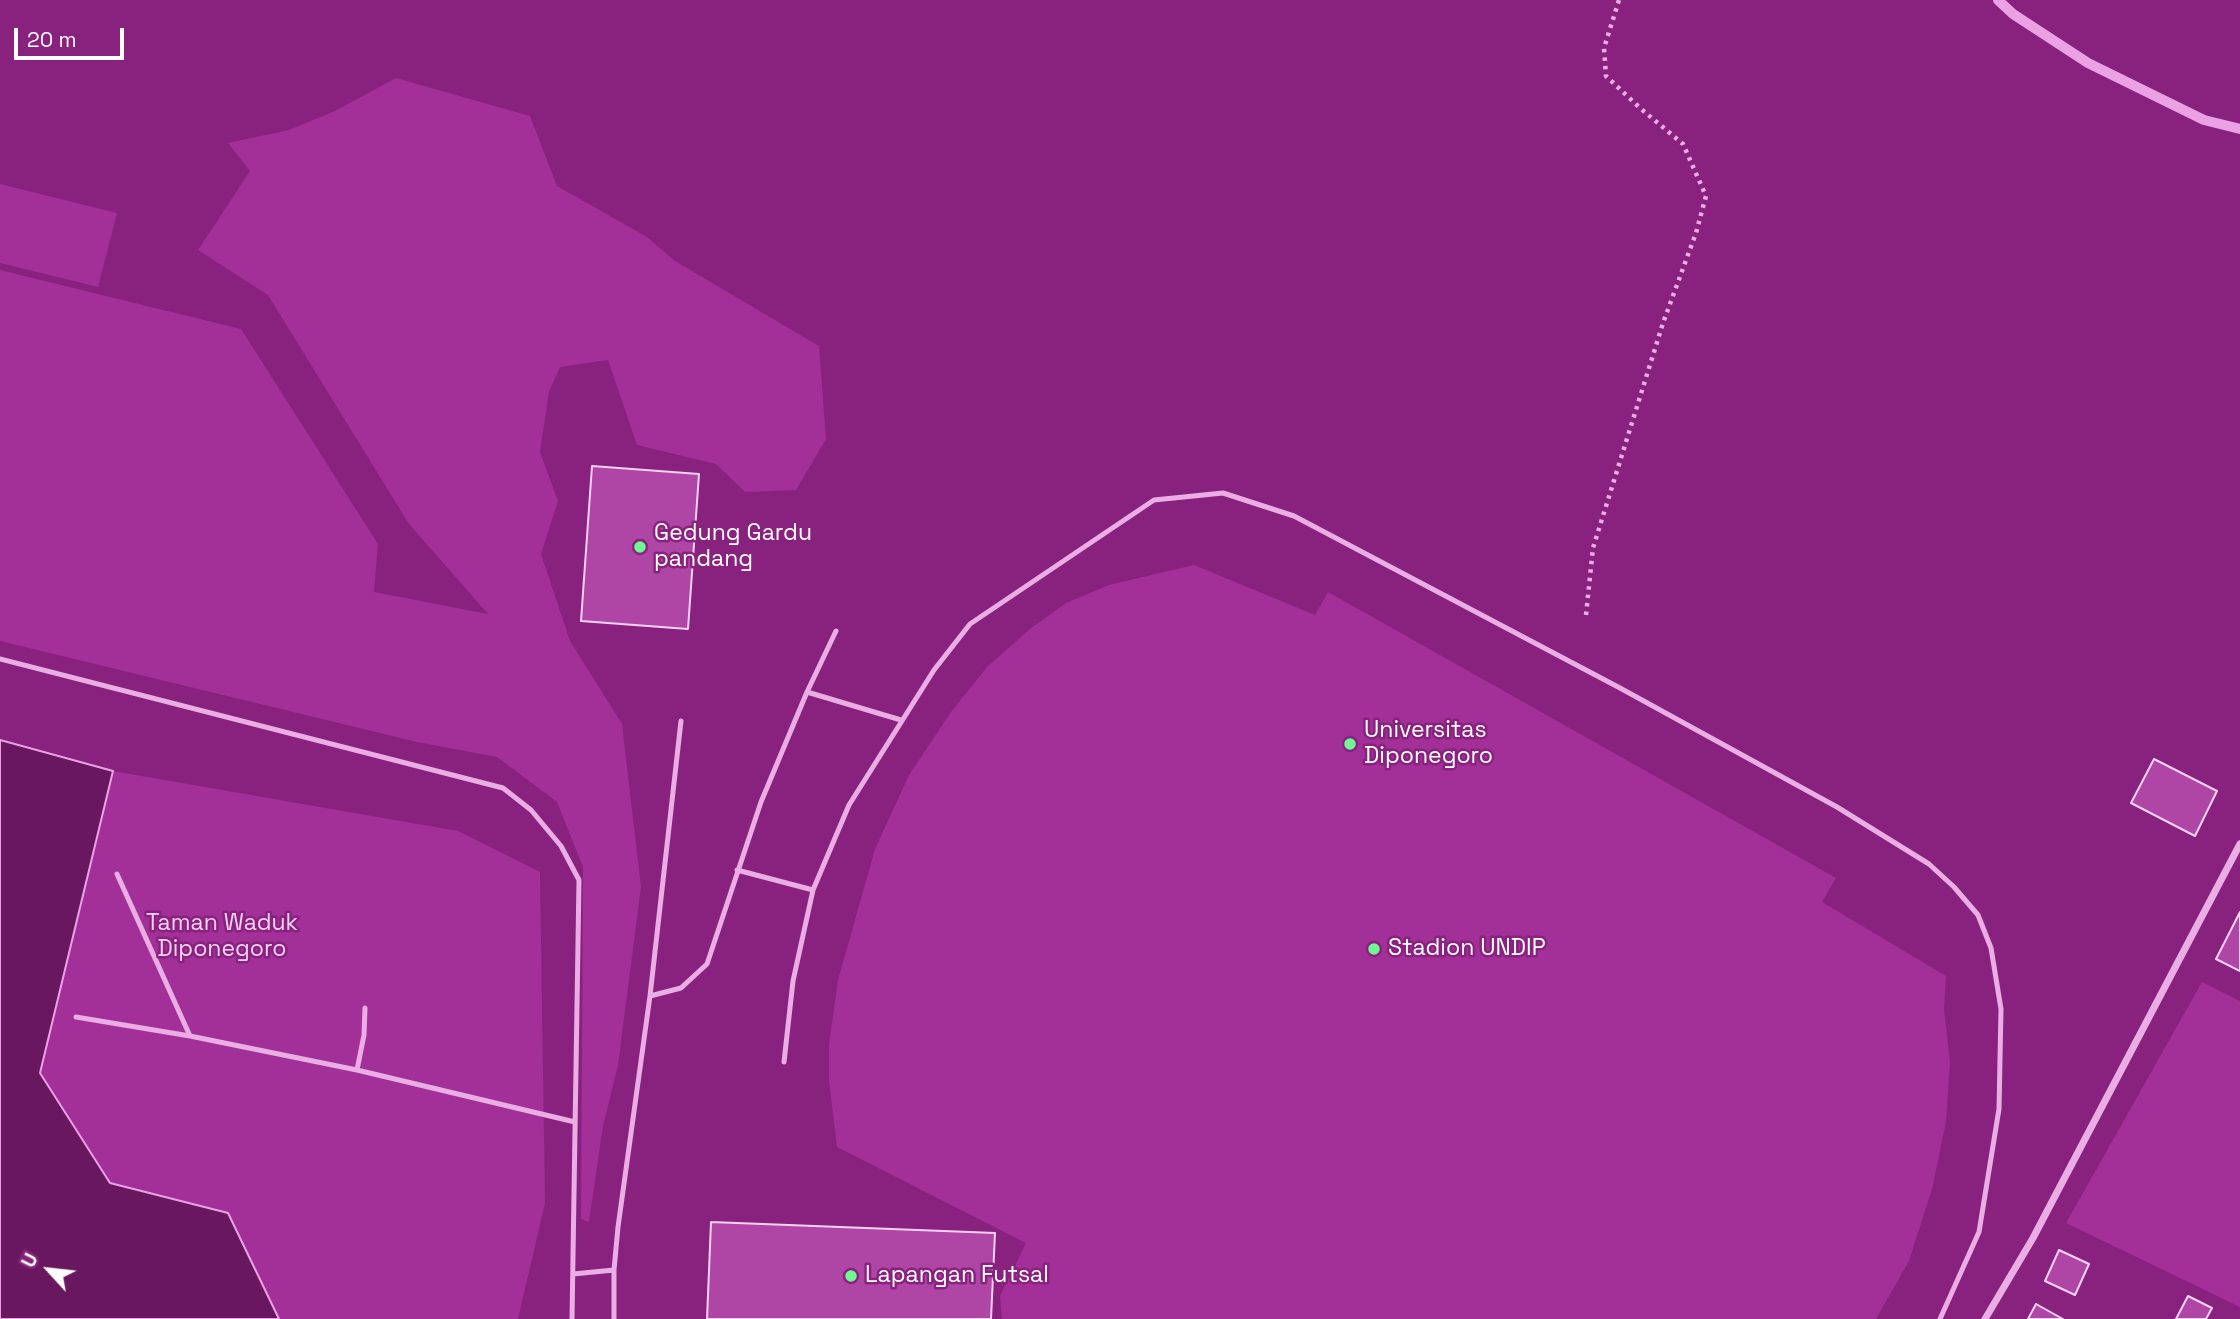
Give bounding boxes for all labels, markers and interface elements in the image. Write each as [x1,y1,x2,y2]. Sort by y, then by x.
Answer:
scale bar [18,14,128,58]
text: 20 m [27,26,77,53]
place label: Gedung Gardu pandang [654,520,812,574]
marker: Gedung Gardu pandang [632,539,648,555]
place label: Universitas Diponegoro [1364,717,1493,771]
marker: Universitas Diponegoro [1342,736,1358,752]
park label: Taman Waduk Diponegoro [146,910,298,964]
place label: Stadion UNDIP [1388,935,1545,963]
marker: Stadion UNDIP [1366,941,1382,957]
north arrow [14,1235,84,1305]
text: U [16,1249,44,1272]
place label: Lapangan Futsal [865,1262,1049,1290]
marker: Lapangan Futsal [843,1268,859,1284]

